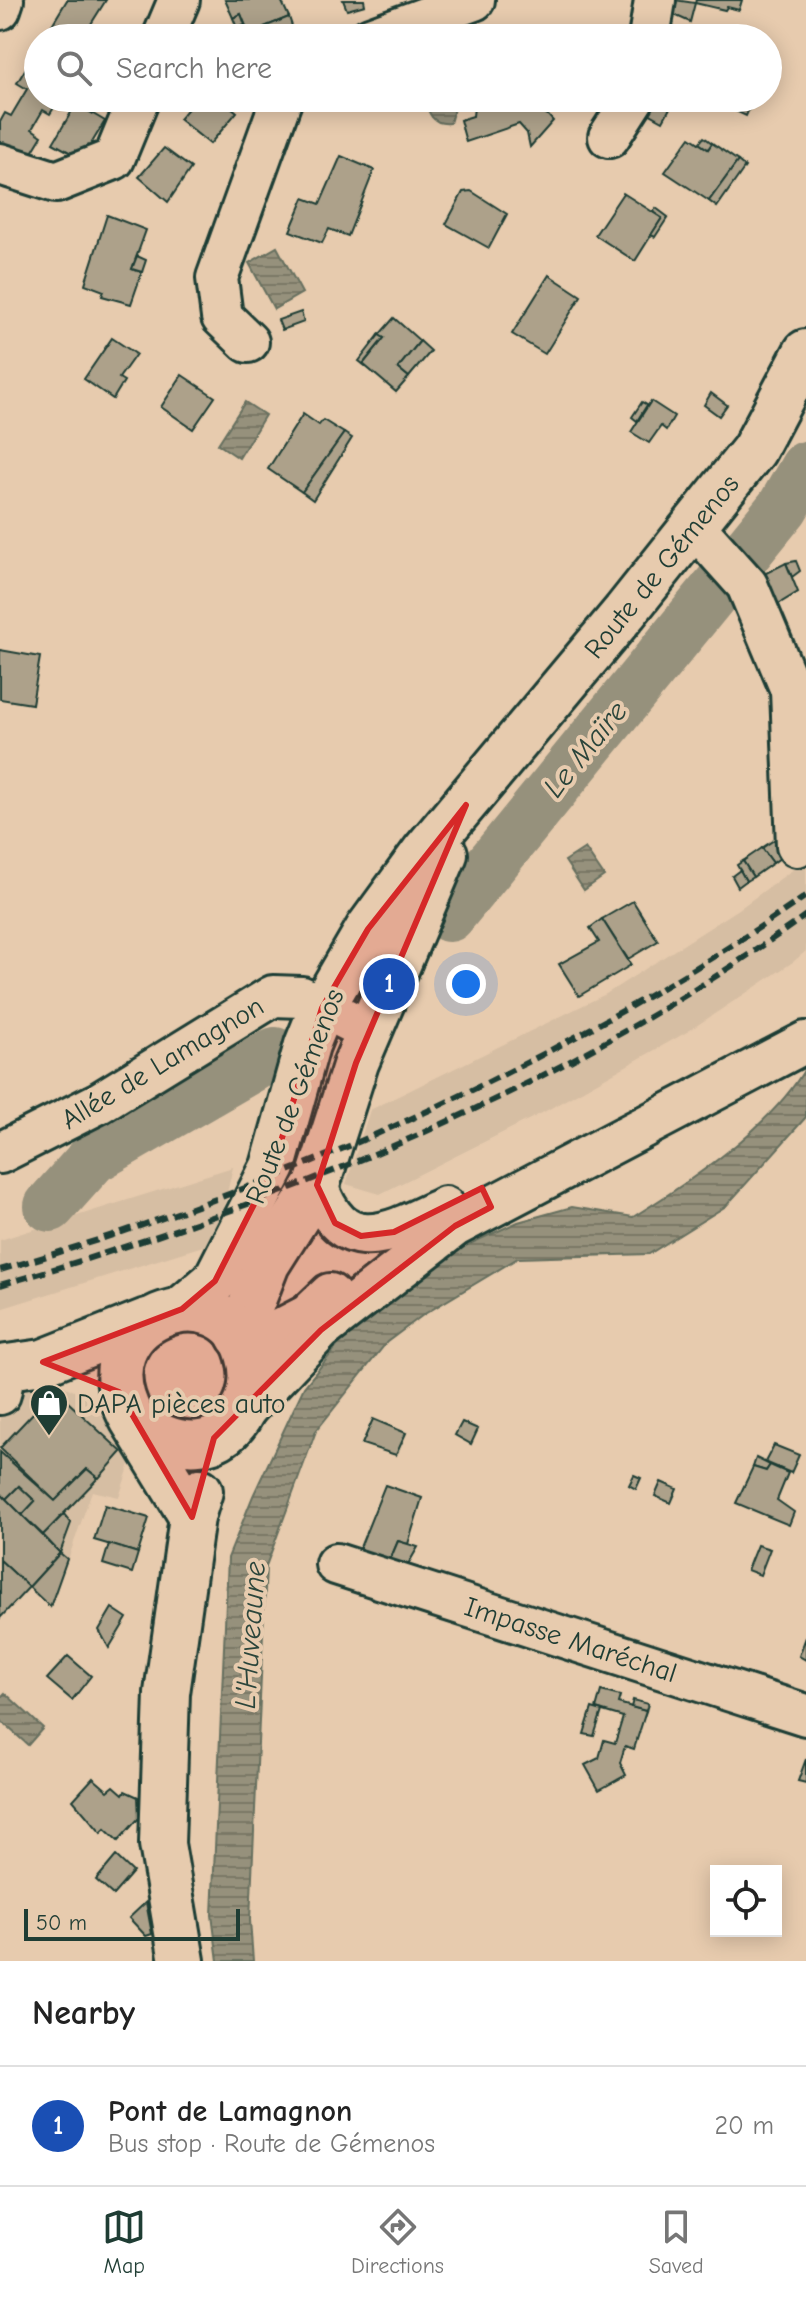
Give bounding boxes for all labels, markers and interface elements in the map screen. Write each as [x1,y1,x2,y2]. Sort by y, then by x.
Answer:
search box [24,24,782,112]
icon: search [52,46,96,90]
text: Search here [116,51,272,86]
street label: Route de Gémenos [578,468,746,665]
water label: Le Maïre [536,694,635,804]
pin: 1 [363,954,415,1014]
your location [446,964,486,1004]
street label: Route de Gémenos [239,985,351,1208]
street label: Allée de Lamagnon [56,990,269,1136]
shop icon: DAPA pièces auto [28,1382,70,1437]
place label: DAPA pièces auto [77,1388,286,1420]
water label: L'Huveaune [228,1560,273,1710]
street label: Impasse Maréchal [460,1591,681,1689]
map controls [710,1865,782,1937]
button: locate [710,1865,782,1937]
scale bar [24,1905,240,1941]
text: 50 m [36,1910,87,1936]
text: Nearby [32,1993,135,2033]
text: Pont de Lamagnon [108,2094,352,2129]
text: 1 [53,2111,63,2141]
text: 20 m [714,2111,774,2141]
text: Bus stop · Route de Gémenos [108,2129,435,2159]
tab: Map [102,2205,146,2279]
tab: Directions [351,2205,444,2279]
tab: Saved [649,2205,704,2279]

